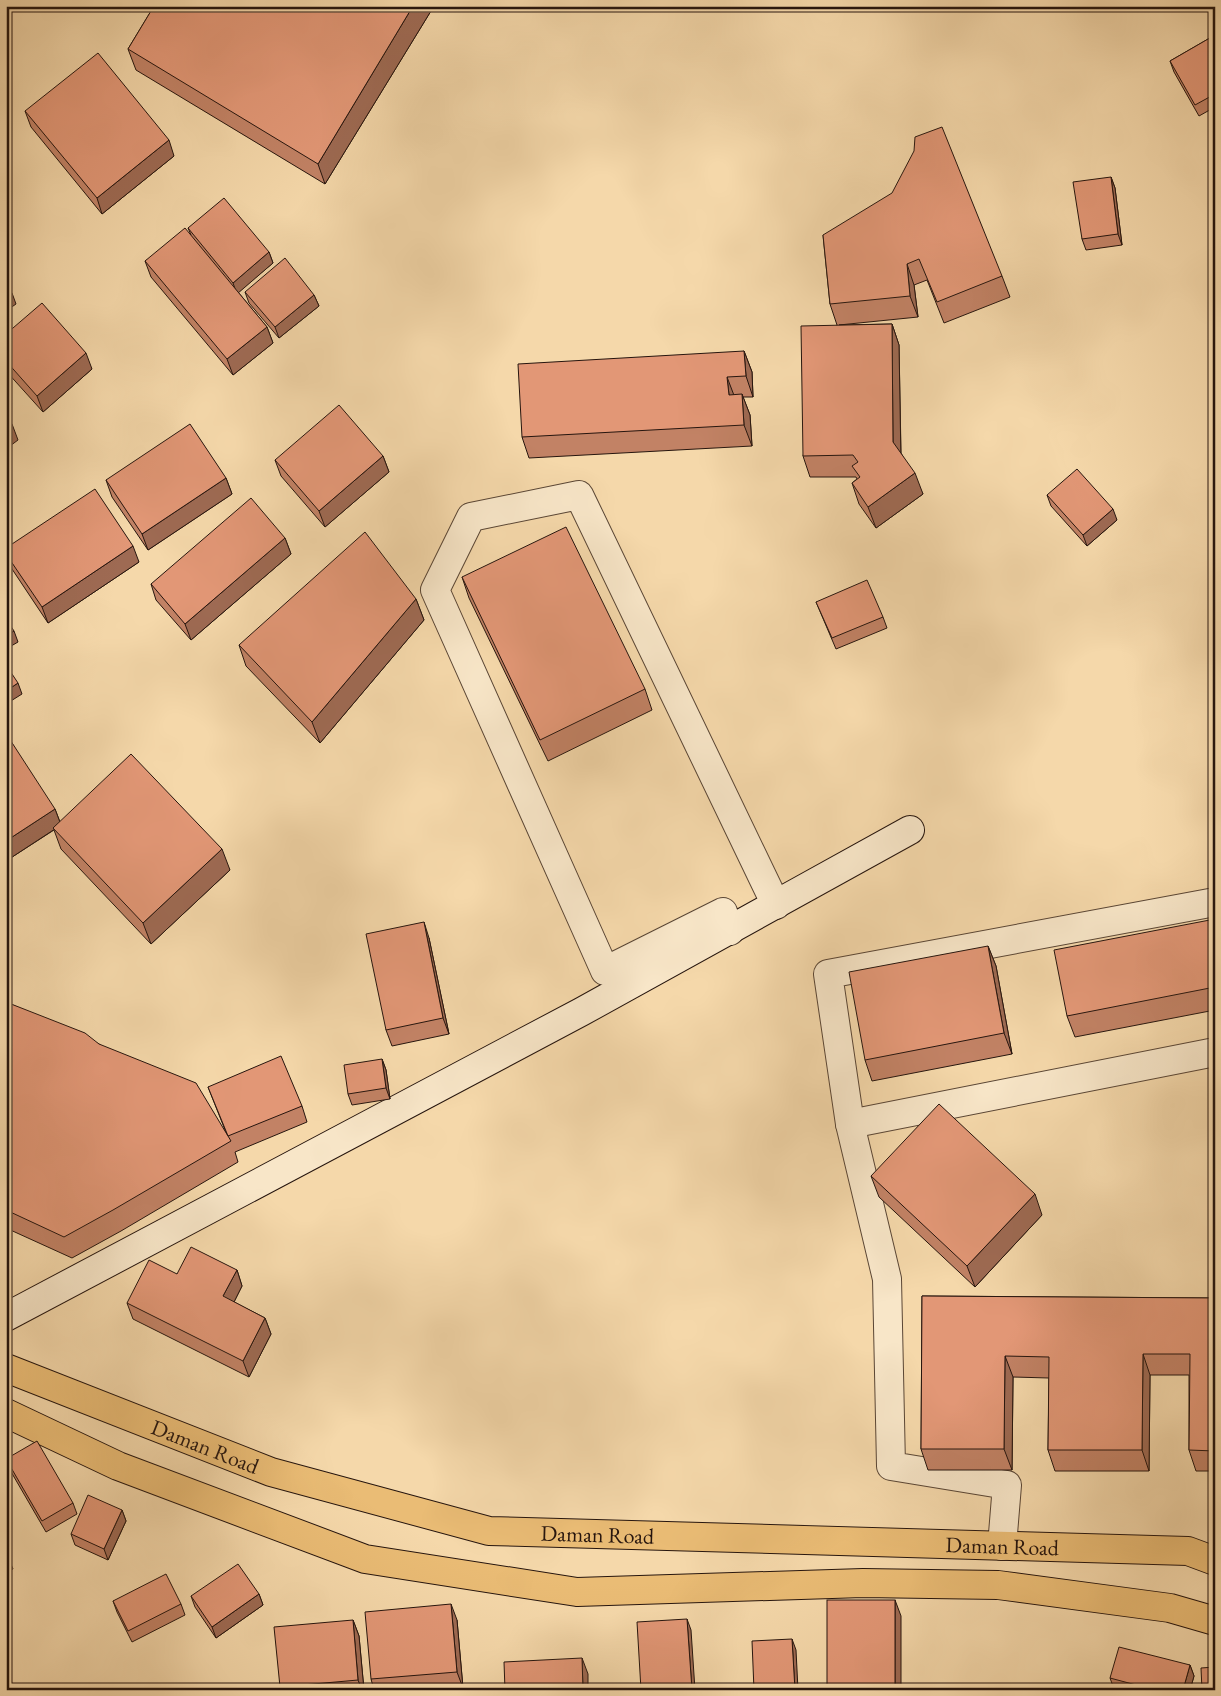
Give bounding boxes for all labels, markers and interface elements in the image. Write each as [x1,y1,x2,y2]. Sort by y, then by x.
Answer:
street label: Daman Road [147,1412,264,1481]
street label: Daman Road [540,1518,655,1551]
street label: Daman Road [945,1530,1060,1562]

